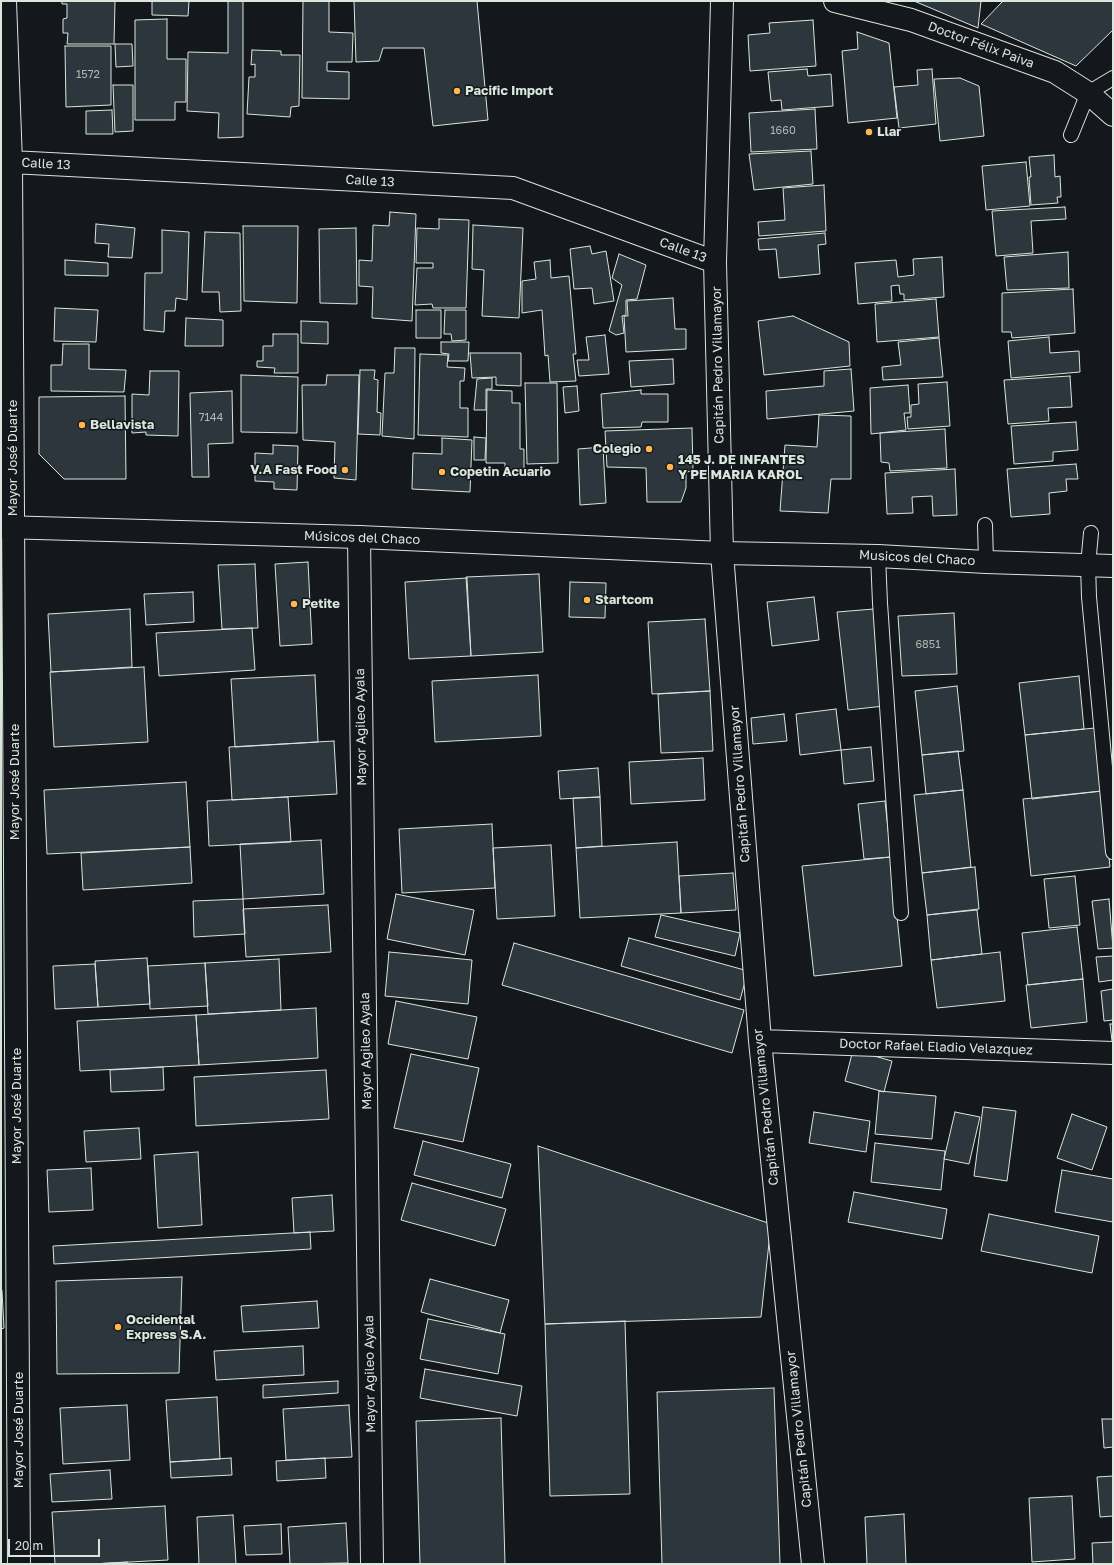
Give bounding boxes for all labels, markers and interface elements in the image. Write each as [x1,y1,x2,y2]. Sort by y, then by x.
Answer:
street label: Doctor Félix Paiva [926,19,1036,71]
house number: 1572 [76,68,100,82]
place label: Pacific Import [465,83,553,99]
marker: Pacific Import [452,86,462,96]
house number: 1660 [770,124,796,138]
place label: Llar [877,124,901,140]
marker: Llar [864,127,874,137]
street label: Calle 13 [21,155,71,173]
street label: Calle 13 [345,172,395,190]
street label: Calle 13 [657,234,709,266]
street label: Capitán Pedro Villamayor [709,286,727,444]
street label: Mayor José Duarte [5,400,21,516]
house number: 7144 [199,411,223,425]
place label: Bellavista [90,417,154,433]
marker: Bellavista [77,420,87,430]
place label: Colegio [593,441,641,457]
marker: Colegio [644,444,654,454]
place label: 145 J. DE INFANTES Y PE MARIA KAROL [678,452,805,483]
place label: V.A Fast Food [250,462,337,478]
marker: 145 J. DE INFANTES Y PE MARIA KAROL [665,462,675,472]
place label: Copetin Acuario [450,464,551,480]
marker: V.A Fast Food [340,465,350,475]
marker: Copetin Acuario [437,467,447,477]
street label: Músicos del Chaco [304,528,420,548]
street label: Musicos del Chaco [858,547,976,569]
place label: Startcom [595,592,653,608]
marker: Startcom [582,595,592,605]
place label: Petite [302,596,340,612]
marker: Petite [289,599,299,609]
house number: 6851 [915,638,941,652]
street label: Mayor Agileo Ayala [352,668,370,786]
street label: Capitán Pedro Villamayor [727,705,753,863]
street label: Mayor José Duarte [7,724,23,840]
street label: Mayor Agileo Ayala [357,992,375,1110]
street label: Capitán Pedro Villamayor [750,1028,782,1186]
street label: Doctor Rafael Eladio Velazquez [839,1036,1033,1058]
street label: Mayor José Duarte [9,1048,25,1164]
place label: Occidental Express S.A. [126,1312,206,1343]
street label: Mayor Agileo Ayala [361,1315,379,1433]
marker: Occidental Express S.A. [113,1322,123,1332]
street label: Capitán Pedro Villamayor [783,1350,815,1508]
street label: Mayor José Duarte [11,1372,27,1488]
scale bar [10,1531,102,1557]
text: 20 m [15,1538,43,1553]

